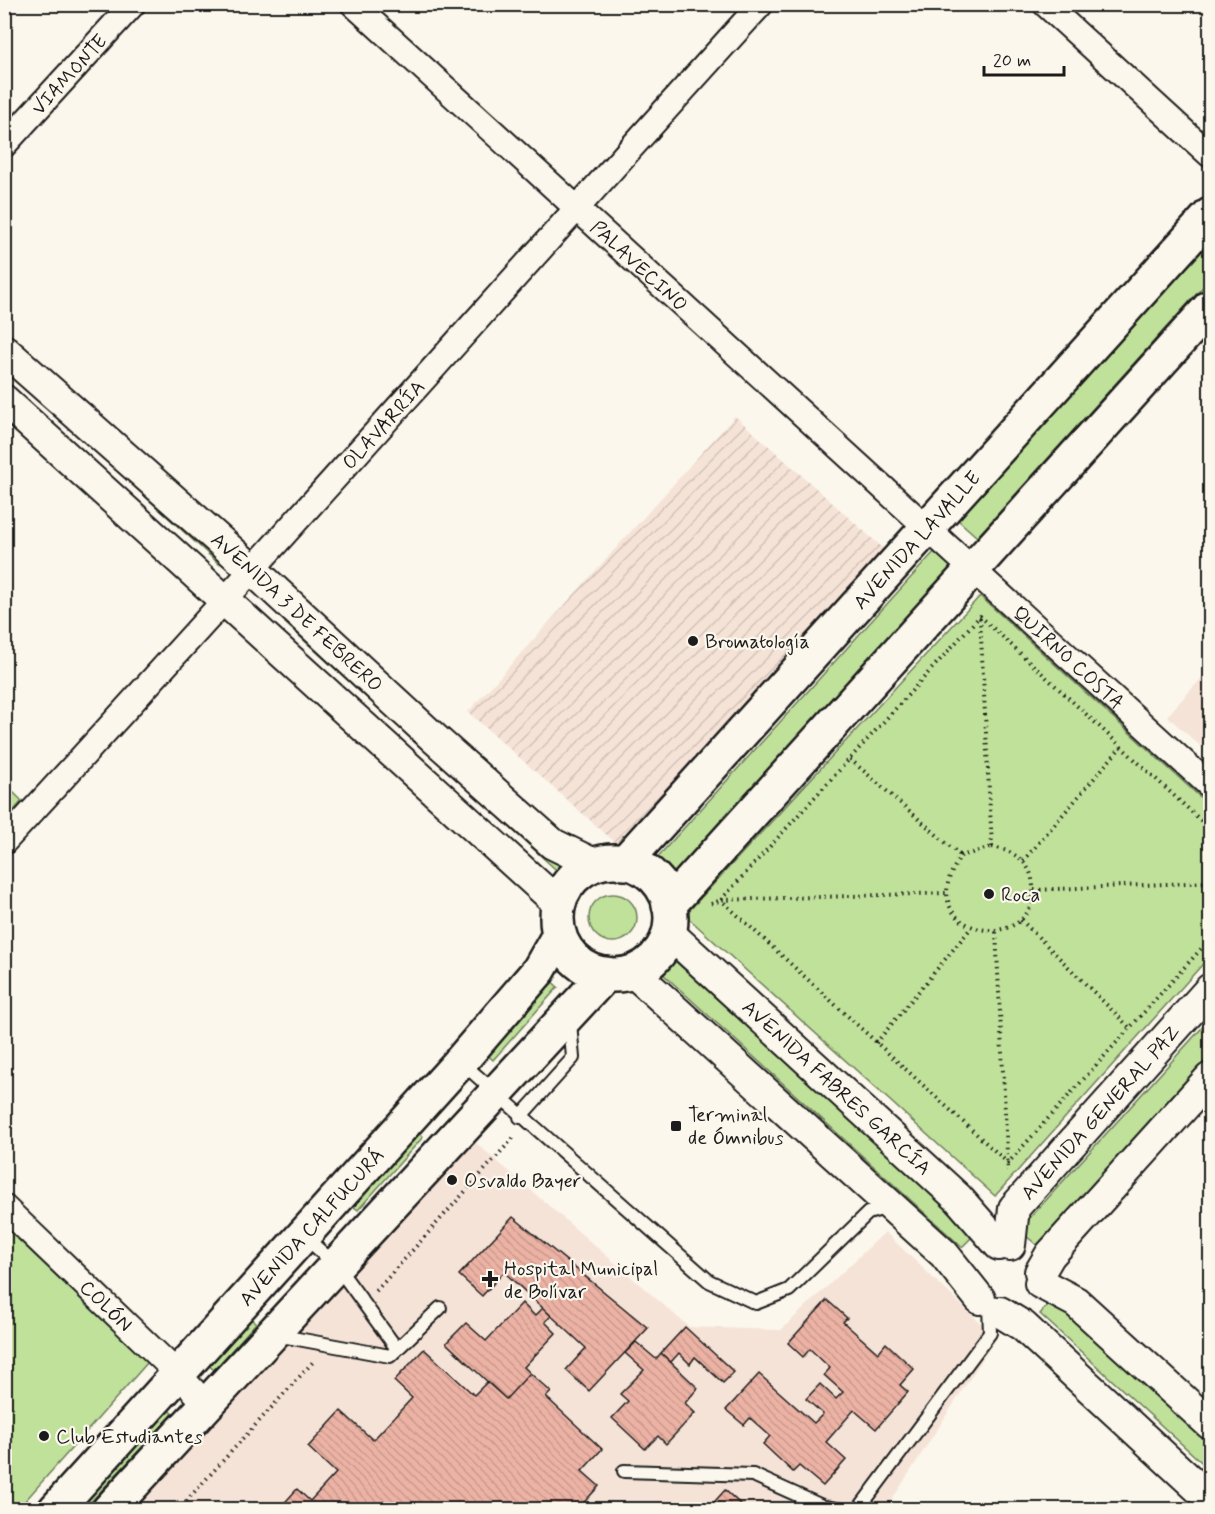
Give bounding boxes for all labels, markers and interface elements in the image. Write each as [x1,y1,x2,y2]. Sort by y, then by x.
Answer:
street label: VIAMONTE [26,29,114,121]
scale bar [984,39,1064,77]
text: 20 m [993,49,1031,73]
street label: PALAVECINO [584,215,693,318]
street label: OLAVARRÍA [337,375,432,476]
street label: AVENIDA LAVALLE [848,465,987,616]
street label: AVENIDA 3 DE FEBRERO [204,527,388,699]
street label: QUIRNO COSTA [1006,600,1129,716]
place label: Bromatología [705,629,810,656]
marker: Bromatología [686,634,700,648]
place label: Roca [1001,882,1040,909]
marker: Roca [982,887,996,901]
street label: AVENIDA FABRES GARCÍA [736,995,936,1182]
street label: AVENIDA GENERAL PAZ [1015,1019,1187,1206]
place label: Terminal de Ómnibus [688,1102,784,1152]
marker: Terminal de Ómnibus [669,1119,683,1133]
street label: AVENIDA CALFUCURÁ [234,1143,391,1313]
place label: Osvaldo Bayer [464,1168,581,1195]
marker: Osvaldo Bayer [445,1173,459,1187]
place label: Hospital Municipal de Bolívar [504,1256,658,1306]
marker: Hospital Municipal de Bolívar [481,1270,499,1288]
street label: COLÓN [73,1274,138,1338]
place label: Club Estudiantes [56,1424,203,1451]
marker: Club Estudiantes [37,1429,51,1443]

